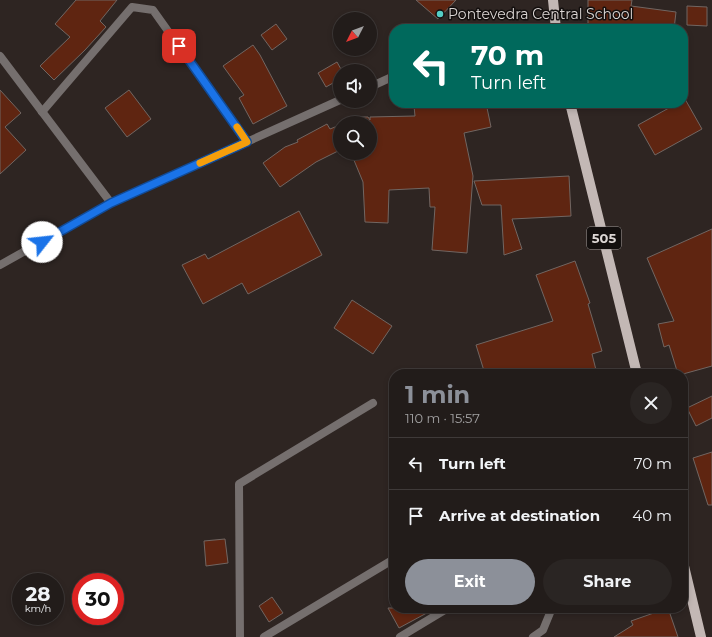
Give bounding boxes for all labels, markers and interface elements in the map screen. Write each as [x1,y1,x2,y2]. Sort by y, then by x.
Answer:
place label: Pontevedra Central School [448,5,633,23]
marker: Pontevedra Central School [435,9,445,19]
north arrow [333,12,377,56]
map controls [333,12,377,160]
pin [162,29,196,63]
icon: arrive [168,35,190,57]
text: 70 m [471,38,544,72]
icon: left [405,40,457,92]
button: sound [333,64,377,108]
text: Turn left [471,72,546,94]
button: search [333,116,377,160]
position arrow [21,221,63,263]
road number: 505 [587,227,621,249]
text: 1 min [405,380,470,409]
button: close [630,382,672,424]
text: 110 m · 15:57 [405,410,480,426]
icon: left [405,453,427,475]
text: Turn left [439,454,506,473]
text: 70 m [634,454,672,473]
icon: arrive [405,505,427,527]
text: Arrive at destination [439,506,600,525]
text: 40 m [632,506,672,525]
button: Exit [405,559,535,605]
button: Share [543,559,672,605]
speed limit sign: 30 [72,573,124,625]
text: 28 [26,582,51,606]
text: km/h [25,602,51,615]

